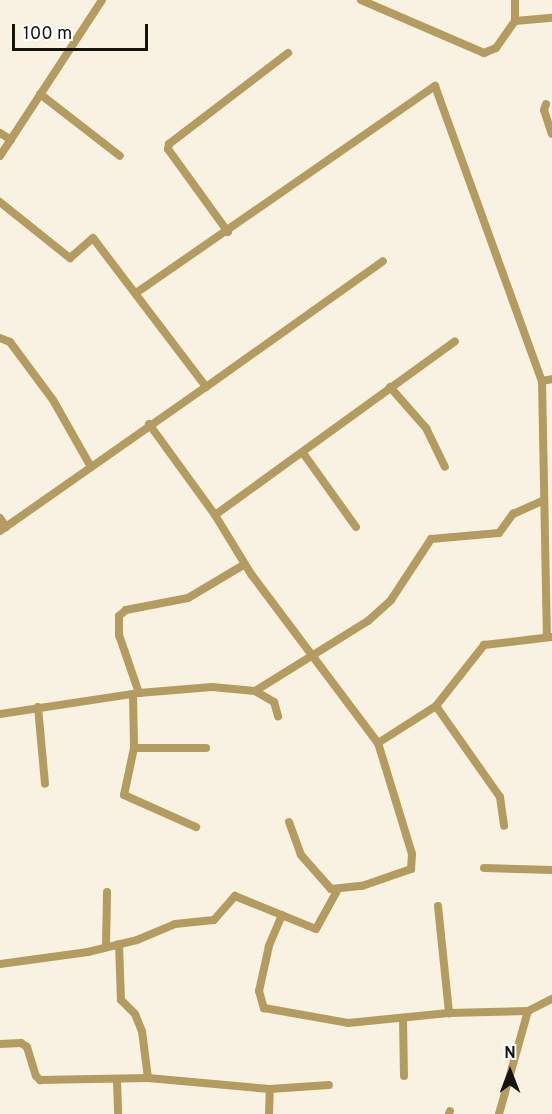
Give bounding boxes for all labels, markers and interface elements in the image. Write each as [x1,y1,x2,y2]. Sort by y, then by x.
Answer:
scale bar [15,12,152,50]
text: 100 m [23,23,72,46]
north arrow [480,1042,540,1102]
text: N [504,1044,516,1064]

